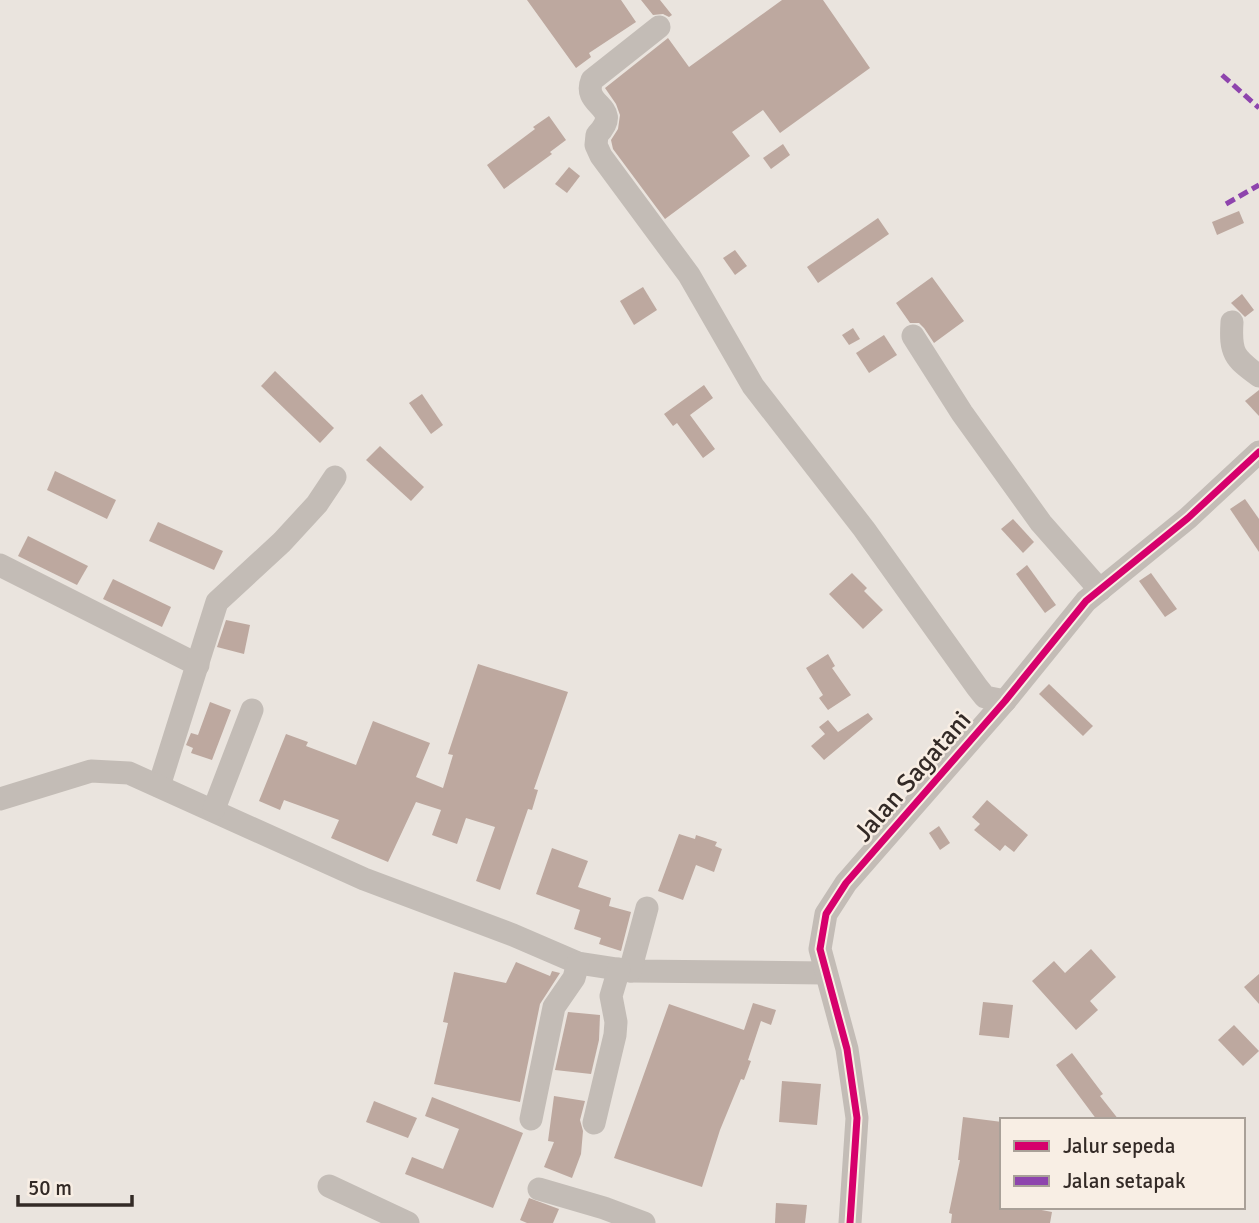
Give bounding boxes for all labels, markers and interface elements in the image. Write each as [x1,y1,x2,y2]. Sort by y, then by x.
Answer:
street label: Jalan Sagatani [847,705,978,849]
legend [1000,1118,1245,1209]
text: Jalur sepeda [1063,1133,1175,1159]
scale bar [18,1164,131,1208]
text: Jalan setapak [1063,1168,1186,1194]
text: 50 m [28,1175,72,1201]

